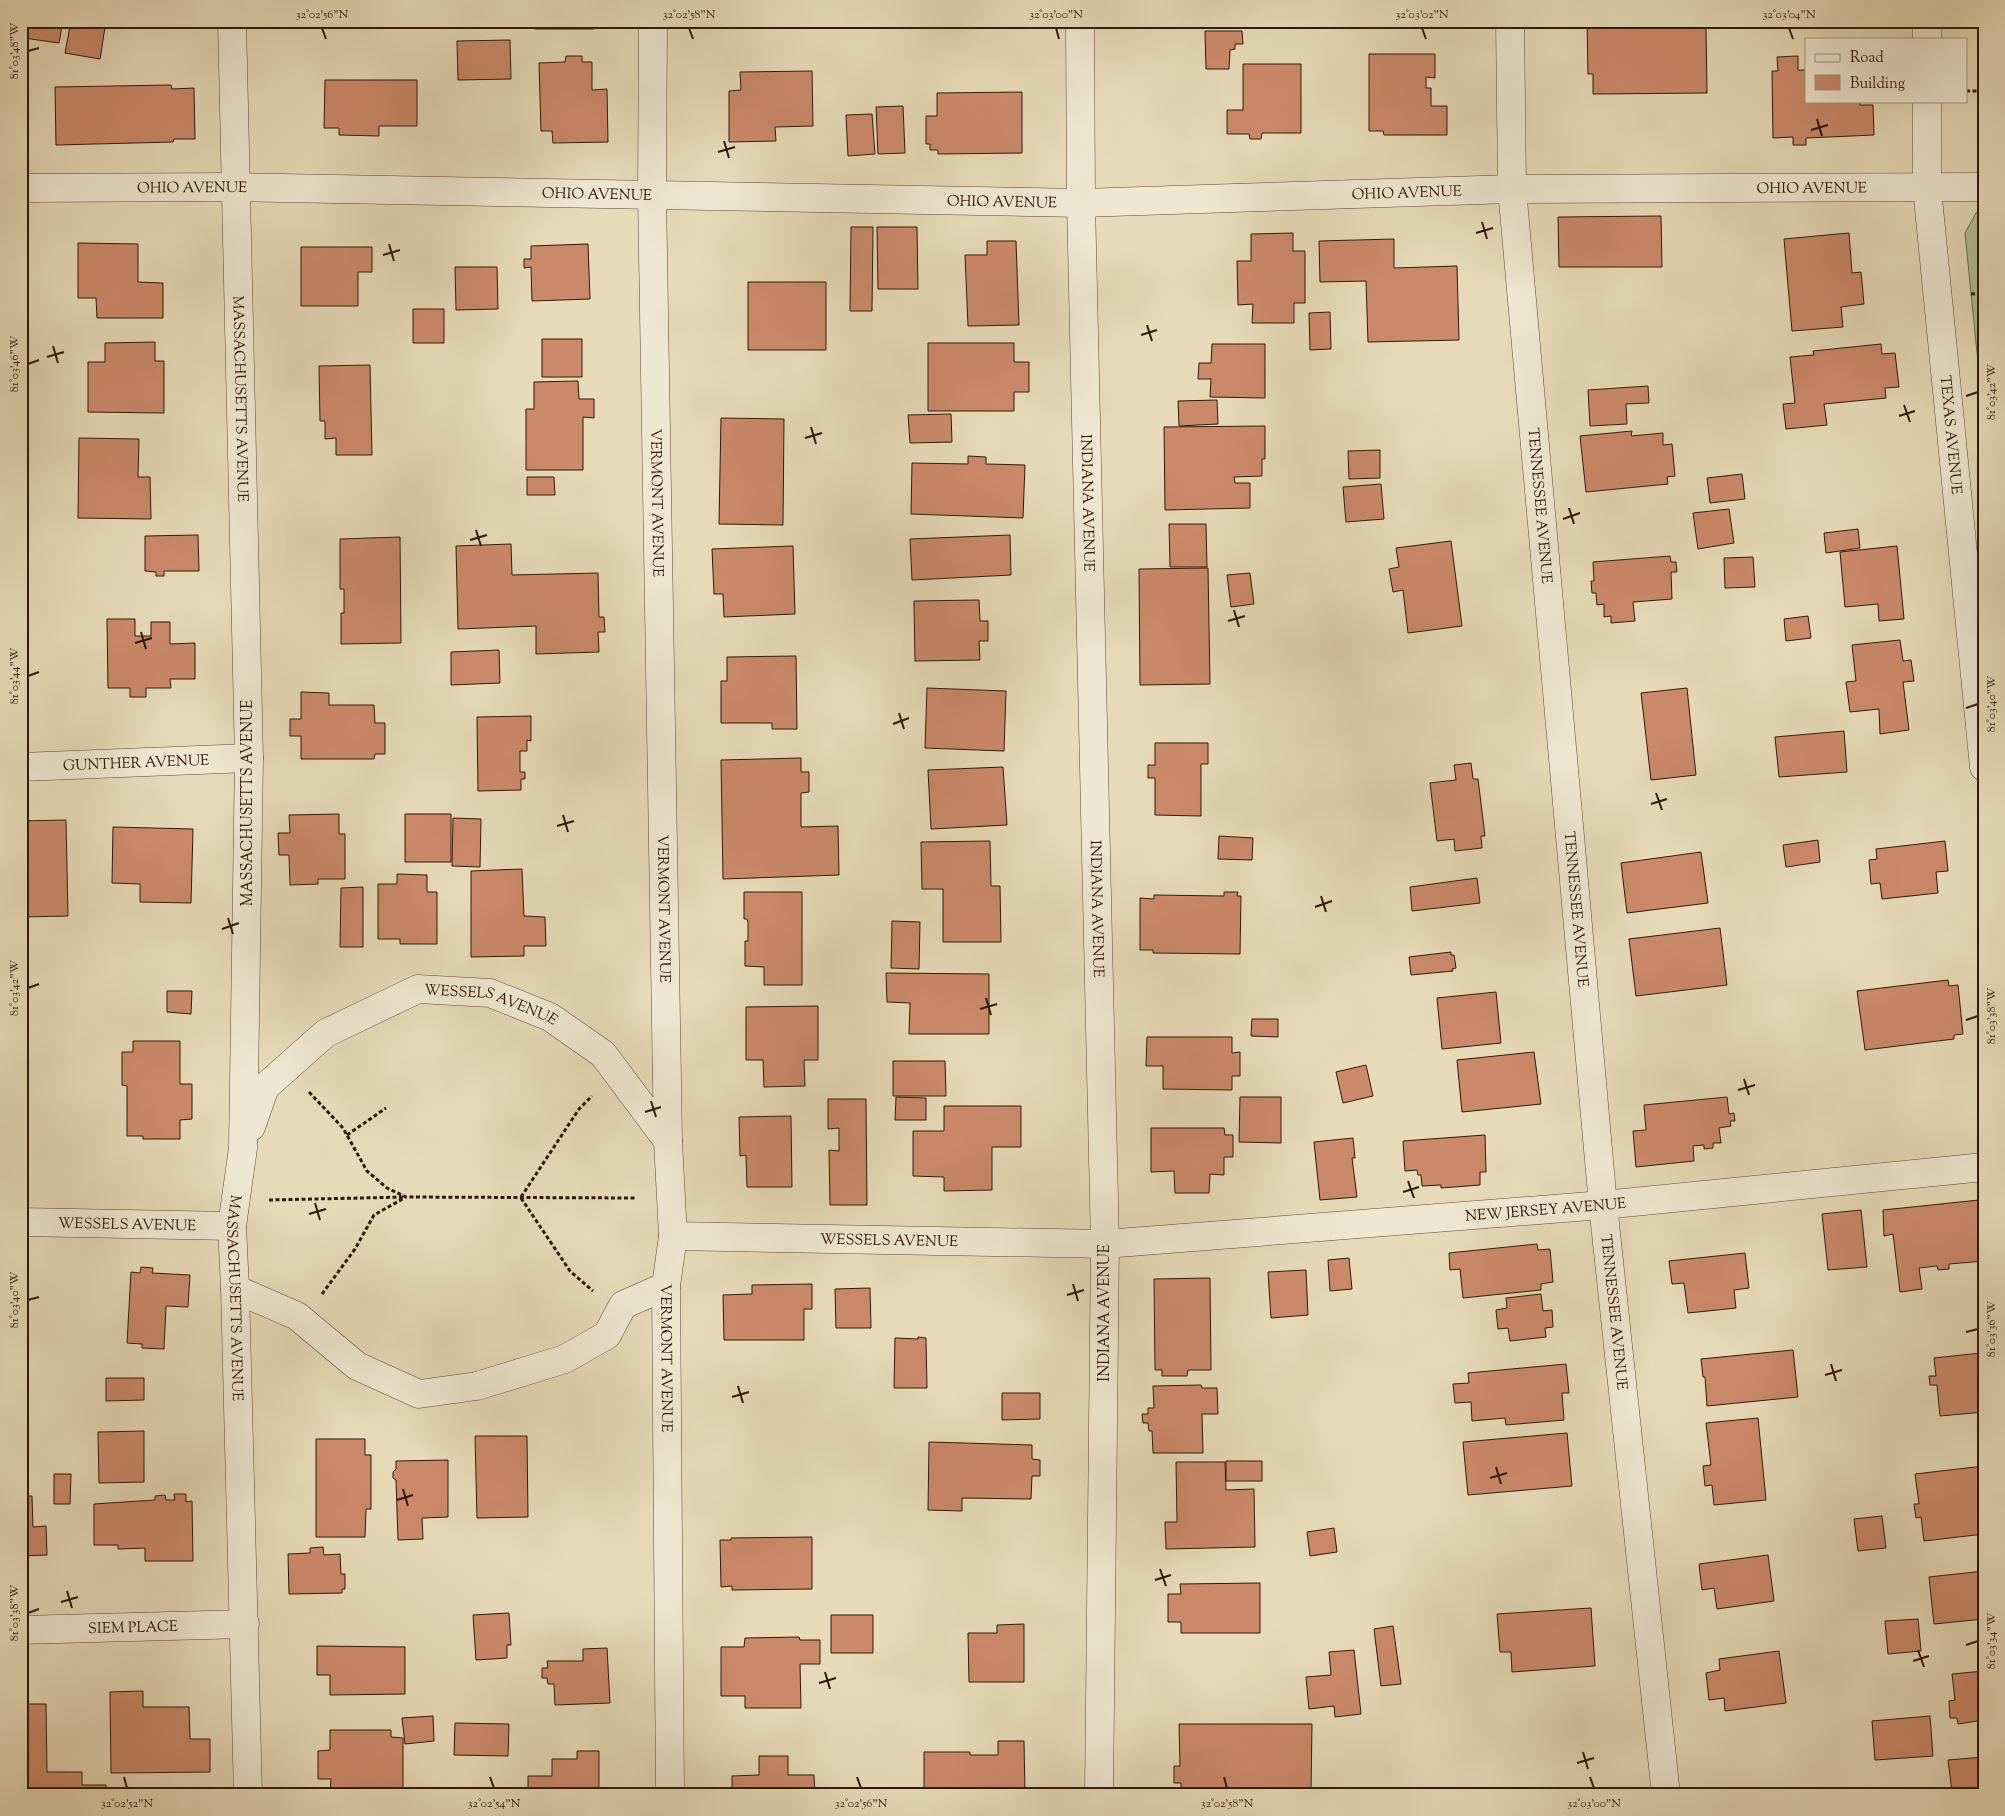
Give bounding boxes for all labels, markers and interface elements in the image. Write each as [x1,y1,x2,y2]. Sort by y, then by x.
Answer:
text: 32°02'56"N [296,6,349,24]
text: 32°02'58"N [663,6,716,24]
text: 32°03'00"N [1029,6,1083,24]
text: 32°03'02"N [1396,6,1449,24]
text: 32°03'04"N [1762,6,1816,24]
text: 81°03'48"W [6,22,24,79]
legend [1805,38,1968,102]
text: Road [1850,48,1884,69]
text: Building [1850,74,1905,95]
street label: OHIO AVENUE [137,178,247,199]
street label: OHIO AVENUE [1757,178,1867,200]
street label: OHIO AVENUE [1351,182,1462,206]
street label: OHIO AVENUE [542,184,652,207]
street label: OHIO AVENUE [947,191,1057,215]
street label: MASSACHUSETTS AVENUE [226,295,252,503]
text: 81°03'46"W [6,335,24,392]
text: 81°03'42"W [1983,363,2001,420]
street label: TEXAS AVENUE [1933,374,1966,495]
street label: TENNESSEE AVENUE [1521,427,1556,585]
street label: VERMONT AVENUE [644,429,667,577]
street label: INDIANA AVENUE [1074,434,1098,572]
text: 81°03'44"W [6,647,24,704]
text: 81°03'40"W [1983,675,2001,732]
street label: MASSACHUSETTS AVENUE [238,700,259,906]
street label: GUNTHER AVENUE [62,751,210,777]
street label: TENNESSEE AVENUE [1558,830,1592,988]
street label: VERMONT AVENUE [651,835,674,983]
street label: INDIANA AVENUE [1084,840,1108,978]
text: 81°03'42"W [6,959,24,1016]
street label: WESSELS AVENUE [423,980,561,1031]
text: 81°03'38"W [1983,987,2001,1044]
street label: MASSACHUSETTS AVENUE [220,1193,247,1402]
street label: NEW JERSEY AVENUE [1464,1194,1627,1228]
street label: WESSELS AVENUE [58,1214,196,1237]
street label: WESSELS AVENUE [820,1230,958,1253]
street label: TENNESSEE AVENUE [1594,1234,1632,1391]
street label: INDIANA AVENUE [1095,1244,1116,1382]
text: 81°03'40"W [6,1271,24,1328]
street label: VERMONT AVENUE [654,1284,676,1433]
text: 81°03'36"W [1983,1300,2001,1357]
text: 81°03'38"W [6,1584,24,1641]
text: 81°03'34"W [1983,1612,2001,1669]
street label: SIEM PLACE [88,1617,178,1640]
text: 32°02'52"N [101,1795,153,1813]
text: 32°02'54"N [468,1795,521,1813]
text: 32°02'56"N [835,1795,888,1813]
text: 32°02'58"N [1201,1795,1254,1813]
text: 32°03'00"N [1567,1795,1621,1813]

